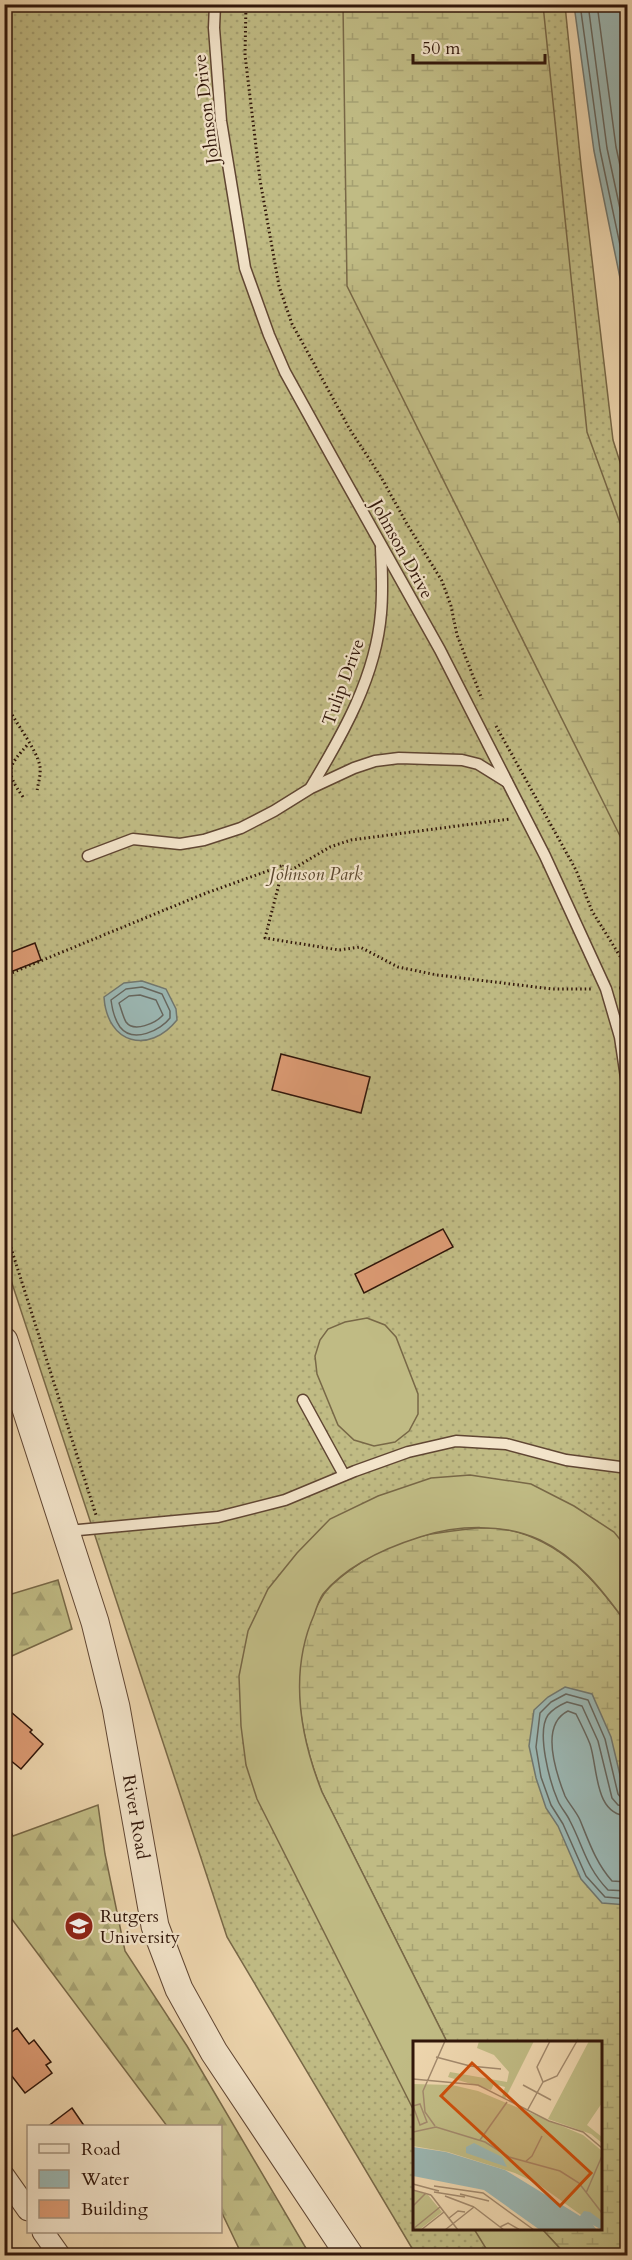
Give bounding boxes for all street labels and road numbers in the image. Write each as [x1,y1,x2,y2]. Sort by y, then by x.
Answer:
street label: Johnson Drive [187,53,226,168]
street label: Johnson Drive [362,492,439,604]
street label: Tulip Drive [316,635,371,729]
street label: River Road [116,1773,155,1862]

